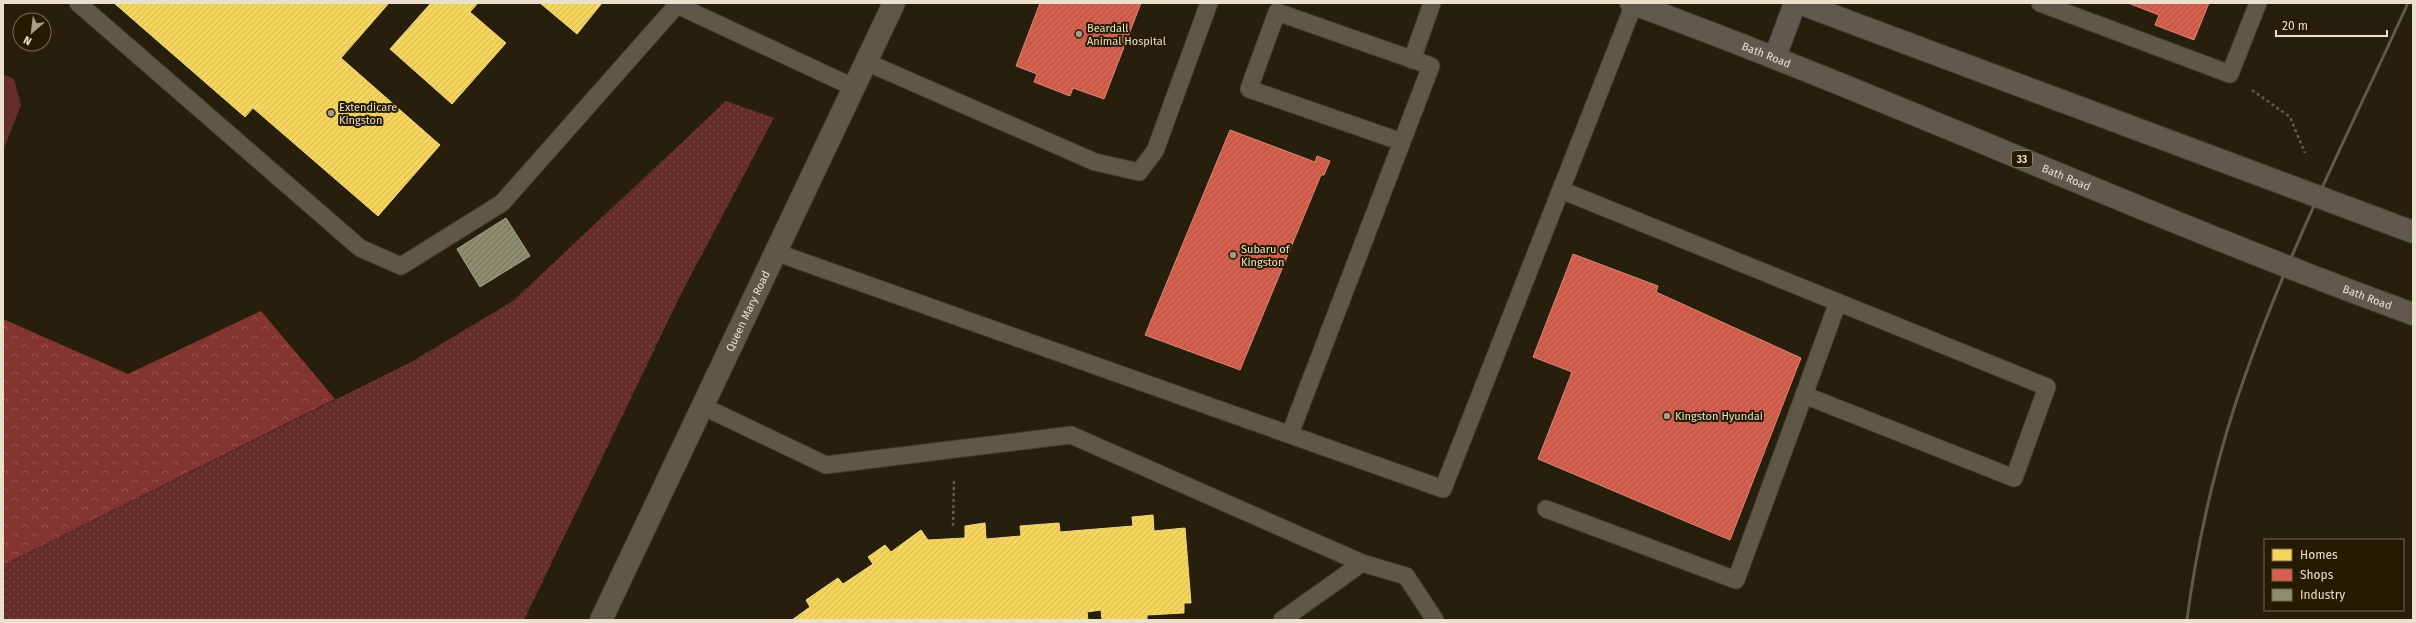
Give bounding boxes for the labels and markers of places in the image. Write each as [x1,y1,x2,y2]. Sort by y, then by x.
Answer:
place label: Beardall Animal Hospital [1087,22,1166,48]
marker: Beardall Animal Hospital [1074,29,1084,39]
place label: Extendicare Kingston [339,101,397,127]
marker: Extendicare Kingston [326,108,336,118]
place label: Subaru of Kingston [1241,243,1291,269]
marker: Subaru of Kingston [1228,250,1238,260]
place label: Kingston Hyundai [1675,410,1763,423]
marker: Kingston Hyundai [1662,411,1672,421]

